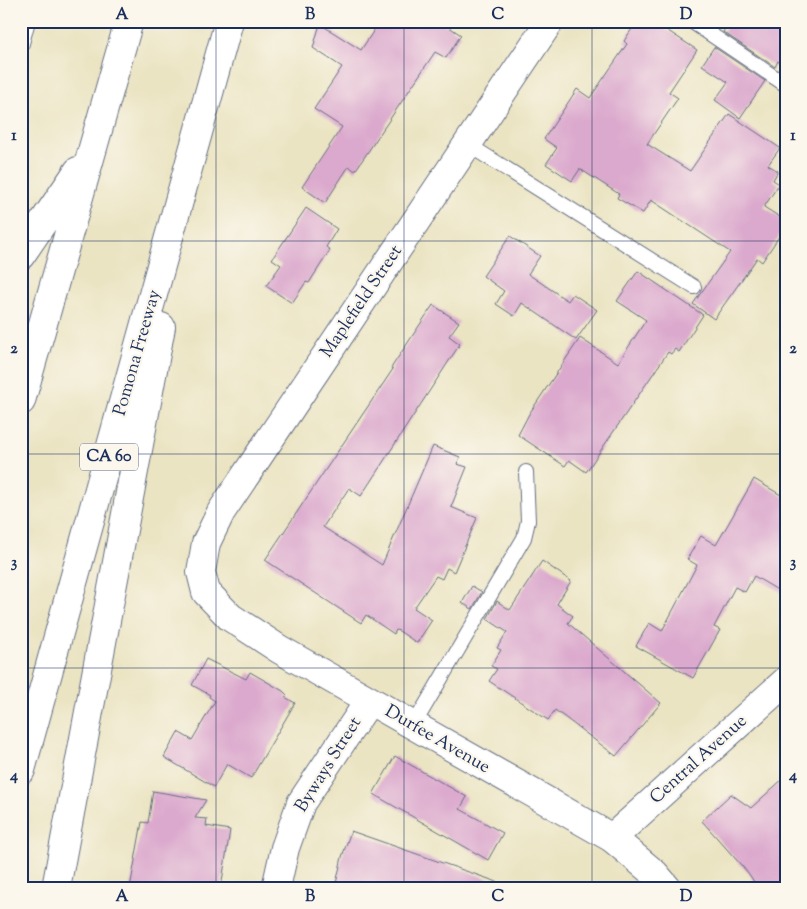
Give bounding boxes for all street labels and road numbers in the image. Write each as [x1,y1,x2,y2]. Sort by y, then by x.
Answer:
street label: Maplefield Street [315,240,409,364]
street label: Pomona Freeway [108,287,168,419]
road number: CA 60 [80,444,138,471]
street label: Durfee Avenue [379,699,495,781]
street label: Central Avenue [645,709,753,811]
street label: Byways Street [289,712,369,818]

